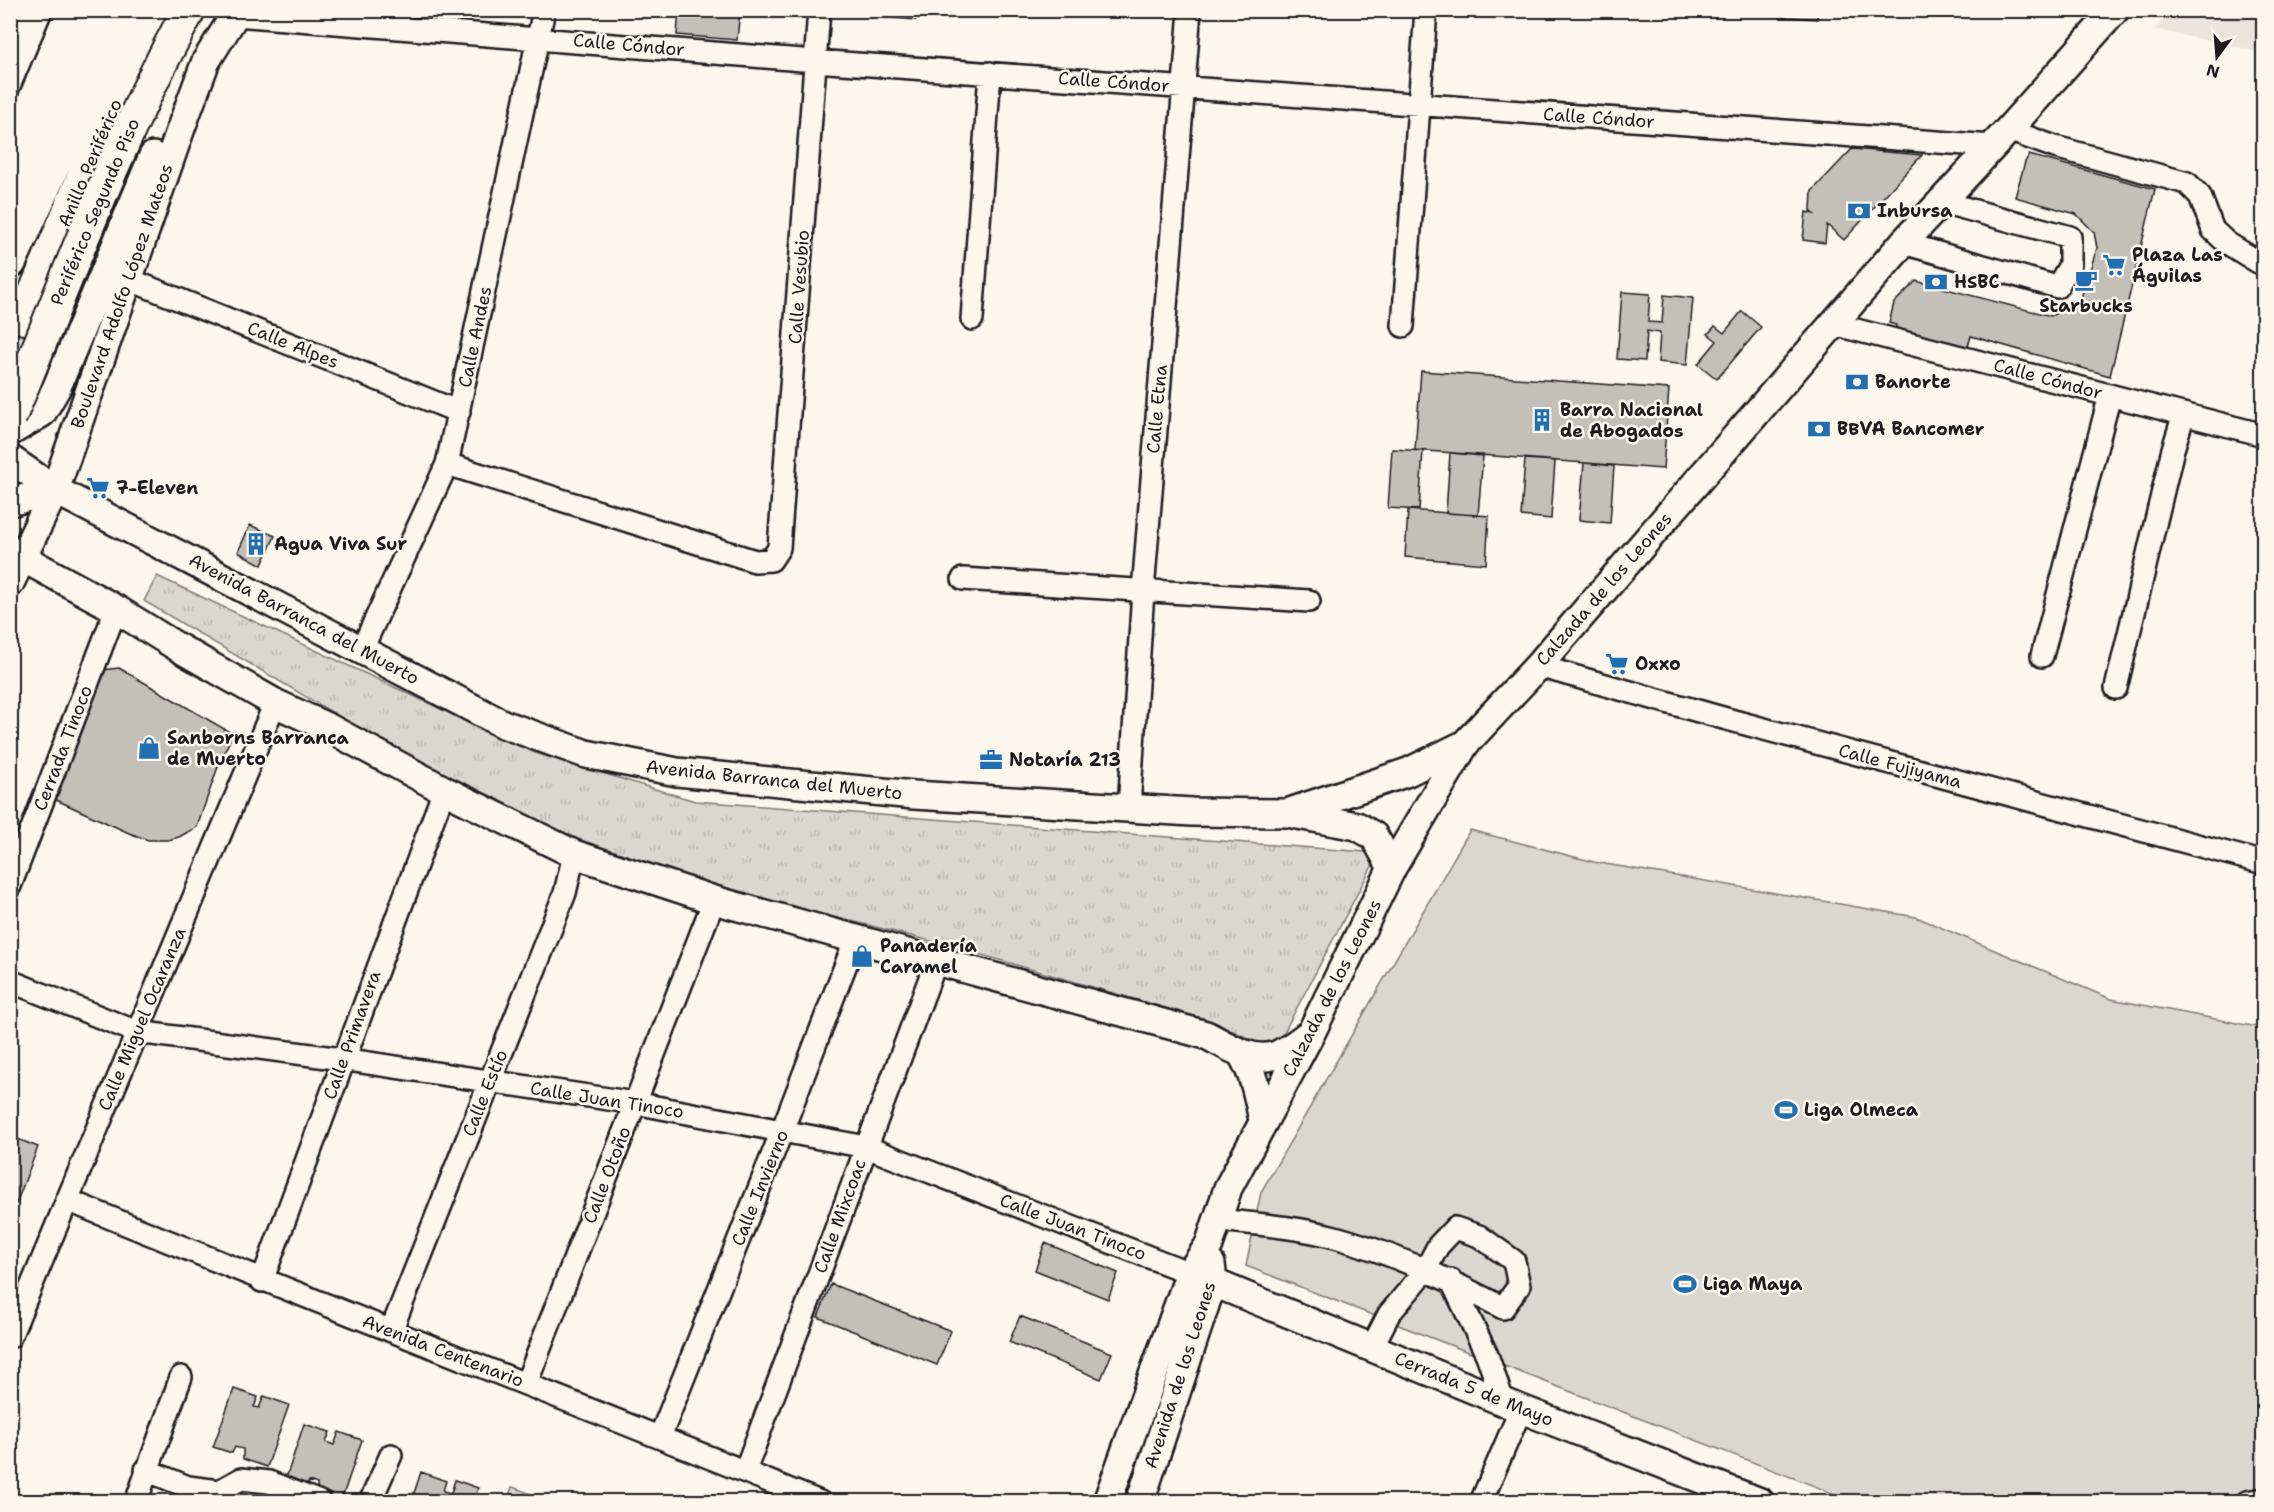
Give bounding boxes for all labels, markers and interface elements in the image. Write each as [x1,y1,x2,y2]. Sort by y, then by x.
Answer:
north arrow [2187,27,2247,87]
street label: Calle Cóndor [572,28,686,62]
text: N [2204,59,2222,83]
street label: Calle Cóndor [1057,66,1171,98]
street label: Anillo Periférico [52,95,128,231]
street label: Calle Cóndor [1542,102,1656,134]
street label: Periférico Segundo Piso [45,115,145,309]
street label: Boulevard Adolfo López Mateos [65,160,179,432]
bank icon: Inbursa [1846,198,1872,224]
place label: Inbursa [1877,199,1953,223]
street label: Calle Vesubio [783,229,815,345]
place label: Plaza Las Águilas [2132,243,2223,288]
supermarket icon: Plaza Las Águilas [2101,252,2127,278]
cafe icon: Starbucks [2073,267,2099,293]
bank icon: HSBC [1923,269,1949,295]
place label: HSBC [1954,270,1999,294]
street label: Calle Andes [453,284,497,390]
place label: Starbucks [2039,294,2133,318]
street label: Calle Alpes [244,316,342,374]
street label: Calle Cóndor [1991,353,2105,405]
street label: Calle Etna [1141,363,1173,455]
bank icon: Banorte [1844,369,1870,395]
place label: Banorte [1875,370,1951,394]
place label: Barra Nacional de Abogados [1560,398,1703,443]
building icon: Barra Nacional de Abogados [1529,407,1555,433]
bank icon: BBVA Bancomer [1806,416,1832,442]
place label: BBVA Bancomer [1837,417,1985,441]
supermarket icon: 7-Eleven [85,475,111,501]
place label: 7-Eleven [116,476,198,500]
street label: Calzada de los Leones [1531,507,1677,671]
building icon: Agua Viva Sur [243,531,269,557]
place label: Agua Viva Sur [274,532,407,556]
street label: Avenida Barranca del Muerto [185,548,423,690]
supermarket icon: Oxxo [1604,651,1630,677]
place label: Oxxo [1635,652,1681,676]
street label: Cerrada Tinoco [28,682,98,814]
place label: Sanborns Barranca de Muerto [167,726,350,771]
shop icon: Sanborns Barranca de Muerto [136,735,162,761]
street label: Calle Fujiyama [1836,738,1964,794]
office icon: Notaría 213 [978,747,1004,773]
place label: Notaría 213 [1009,748,1121,772]
street label: Avenida Barranca del Muerto [645,755,903,805]
street label: Calzada de los Leones [1277,895,1387,1081]
street label: Calle Miguel Ocaranza [92,924,192,1114]
place label: Panadería Caramel [880,934,978,979]
shop icon: Panadería Caramel [849,943,875,969]
street label: Calle Primavera [318,967,386,1103]
street label: Calle Estío [457,1046,513,1140]
street label: Calle Juan Tinoco [528,1076,686,1124]
sports icon: Liga Olmeca [1773,1097,1799,1123]
place label: Liga Olmeca [1804,1098,1919,1122]
street label: Calle Otoño [578,1123,636,1227]
street label: Calle Invierno [726,1126,794,1250]
street label: Calle Mixcoac [808,1155,872,1277]
street label: Calle Juan Tinoco [996,1188,1150,1266]
sports icon: Liga Maya [1672,1271,1698,1297]
place label: Liga Maya [1703,1272,1803,1296]
street label: Avenida de los Leones [1138,1278,1222,1472]
street label: Avenida Centenario [359,1309,527,1393]
street label: Cerrada 5 de Mayo [1391,1346,1557,1432]

